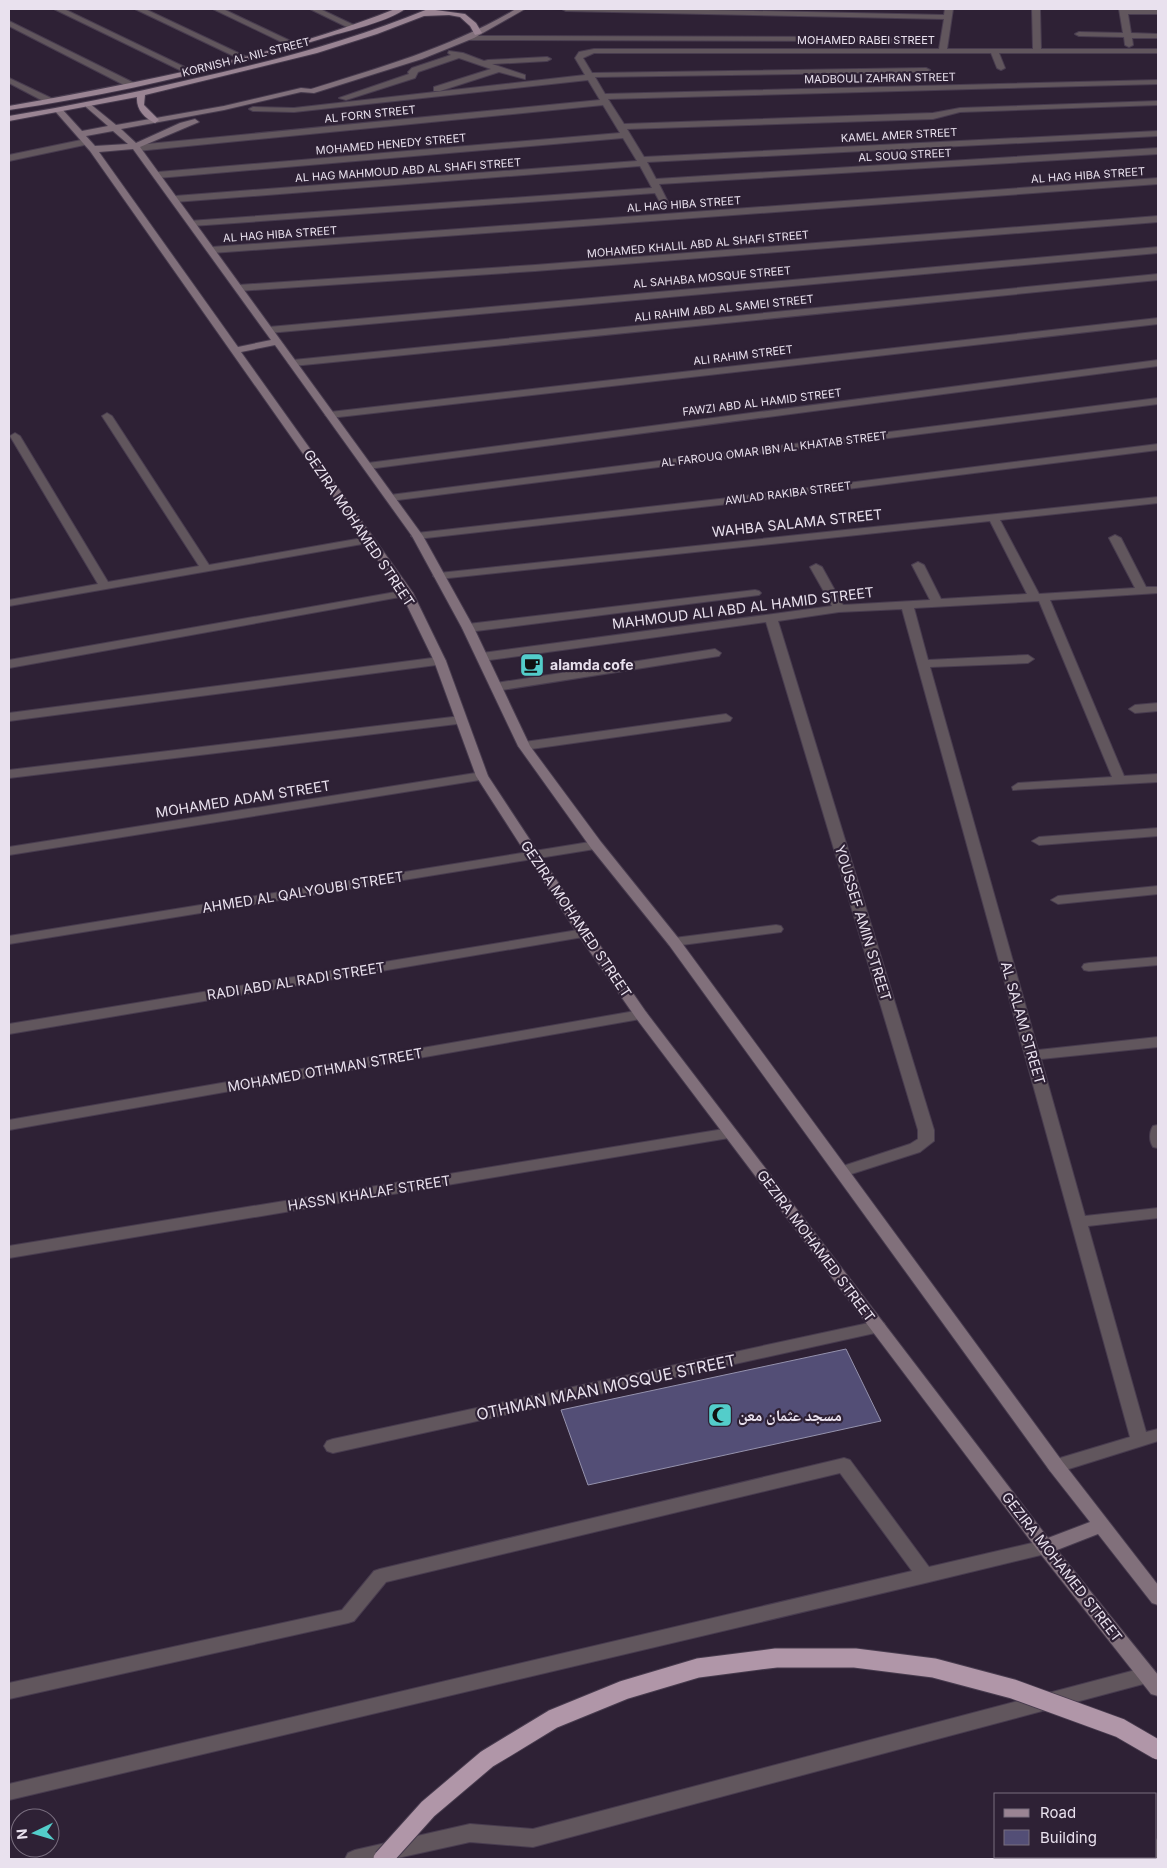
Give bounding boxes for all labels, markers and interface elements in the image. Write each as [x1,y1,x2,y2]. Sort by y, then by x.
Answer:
street label: MOHAMED RABEI STREET [797,33,935,47]
street label: KORNISH AL NIL STREET [181,34,311,80]
street label: MADBOULI ZAHRAN STREET [804,70,956,86]
street label: AL FORN STREET [324,102,416,126]
street label: KAMEL AMER STREET [840,125,958,145]
street label: MOHAMED HENEDY STREET [315,130,467,158]
street label: AL SOUQ STREET [858,146,952,164]
street label: AL HAG MAHMOUD ABD AL SHAFI STREET [295,155,521,185]
street label: AL HAG HIBA STREET [1031,164,1145,186]
street label: AL HAG HIBA STREET [627,193,741,215]
street label: AL HAG HIBA STREET [223,223,337,245]
street label: MOHAMED KHALIL ABD AL SHAFI STREET [586,227,810,261]
street label: AL SAHABA MOSQUE STREET [632,263,792,291]
street label: ALI RAHIM ABD AL SAMEI STREET [634,292,814,324]
street label: ALI RAHIM STREET [692,342,794,368]
street label: FAWZI ABD AL HAMID STREET [682,385,842,419]
street label: AL FAROUQ OMAR IBN AL KHATAB STREET [660,428,888,470]
street label: GEZIRA MOHAMED STREET [301,446,418,609]
street label: AWLAD RAKIBA STREET [724,478,852,508]
street label: WAHBA SALAMA STREET [711,505,883,540]
street label: MAHMOUD ALI ABD AL HAMID STREET [611,583,875,632]
cafe icon: alamda cofe [519,652,545,678]
place label: alamda cofe [550,656,634,673]
street label: MOHAMED ADAM STREET [154,776,332,821]
street label: GEZIRA MOHAMED STREET [518,837,635,1000]
street label: YOUSSEF AMIN STREET [832,843,895,1003]
street label: AHMED AL QALYOUBI STREET [201,867,405,916]
street label: RADI ABD AL RADI STREET [206,958,386,1003]
street label: AL SALAM STREET [998,959,1049,1086]
street label: MOHAMED OTHMAN STREET [226,1044,424,1095]
street label: GEZIRA MOHAMED STREET [754,1167,879,1325]
street label: HASSN KHALAF STREET [286,1171,452,1214]
street label: OTHMAN MAAN MOSQUE STREET [474,1350,738,1424]
mosque icon: مسجد عثمان معن [707,1402,733,1428]
place label: مسجد عثمان معن [738,1405,842,1425]
street label: GEZIRA MOHAMED STREET [999,1488,1126,1645]
legend [994,1793,1157,1858]
text: Road [1040,1803,1076,1822]
north arrow [10,1808,60,1858]
text: N [13,1828,30,1840]
text: Building [1040,1828,1097,1847]

